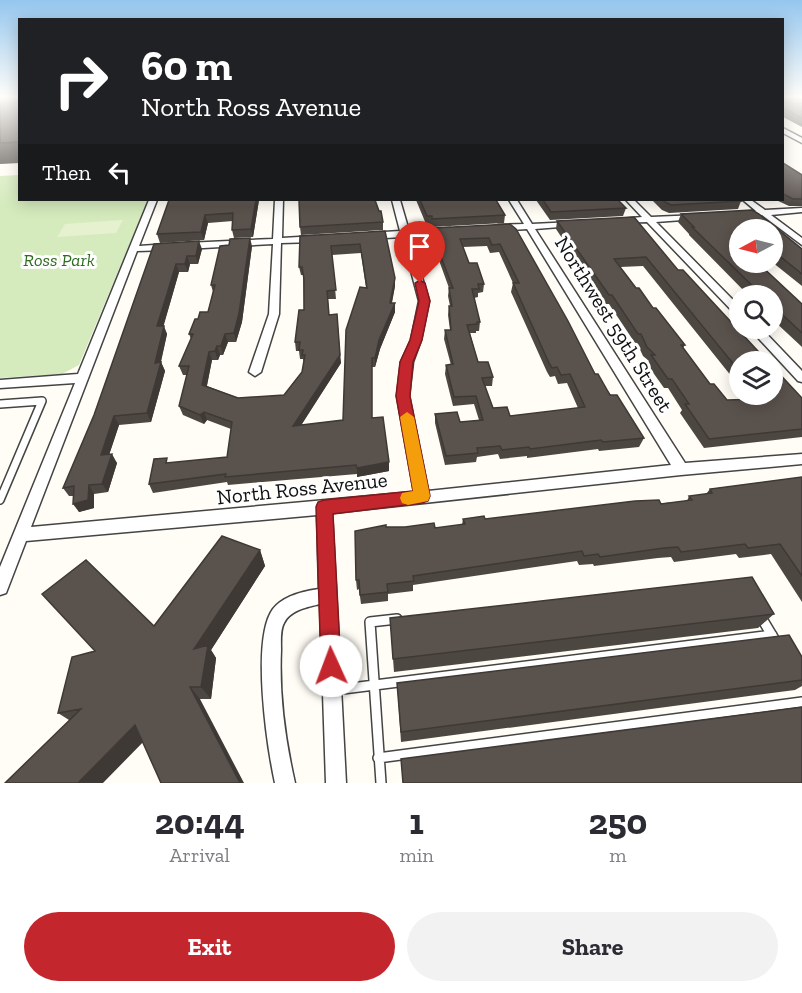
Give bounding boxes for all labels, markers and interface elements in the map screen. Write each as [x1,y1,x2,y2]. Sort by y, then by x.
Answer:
text: 60 m [141,40,232,91]
icon: right [42,42,120,120]
text: North Ross Avenue [141,91,361,123]
icon: left [103,156,136,189]
text: Then [42,159,91,186]
north arrow [729,219,783,273]
map controls [729,219,783,405]
pin [394,221,445,283]
icon: arrive [403,230,436,263]
street label: Northwest 59th Street [550,231,678,417]
park label: Ross Park [23,249,95,271]
button: search [729,285,783,339]
button: layers [729,351,783,405]
street label: North Ross Avenue [216,467,389,509]
position arrow [299,634,363,698]
text: 20:44 [155,800,245,843]
text: 1 [409,800,424,843]
text: 250 [588,800,647,843]
text: Arrival [170,843,230,867]
text: min [399,843,434,867]
text: m [609,843,627,867]
button: Exit [24,912,395,981]
button: Share [407,912,778,981]

